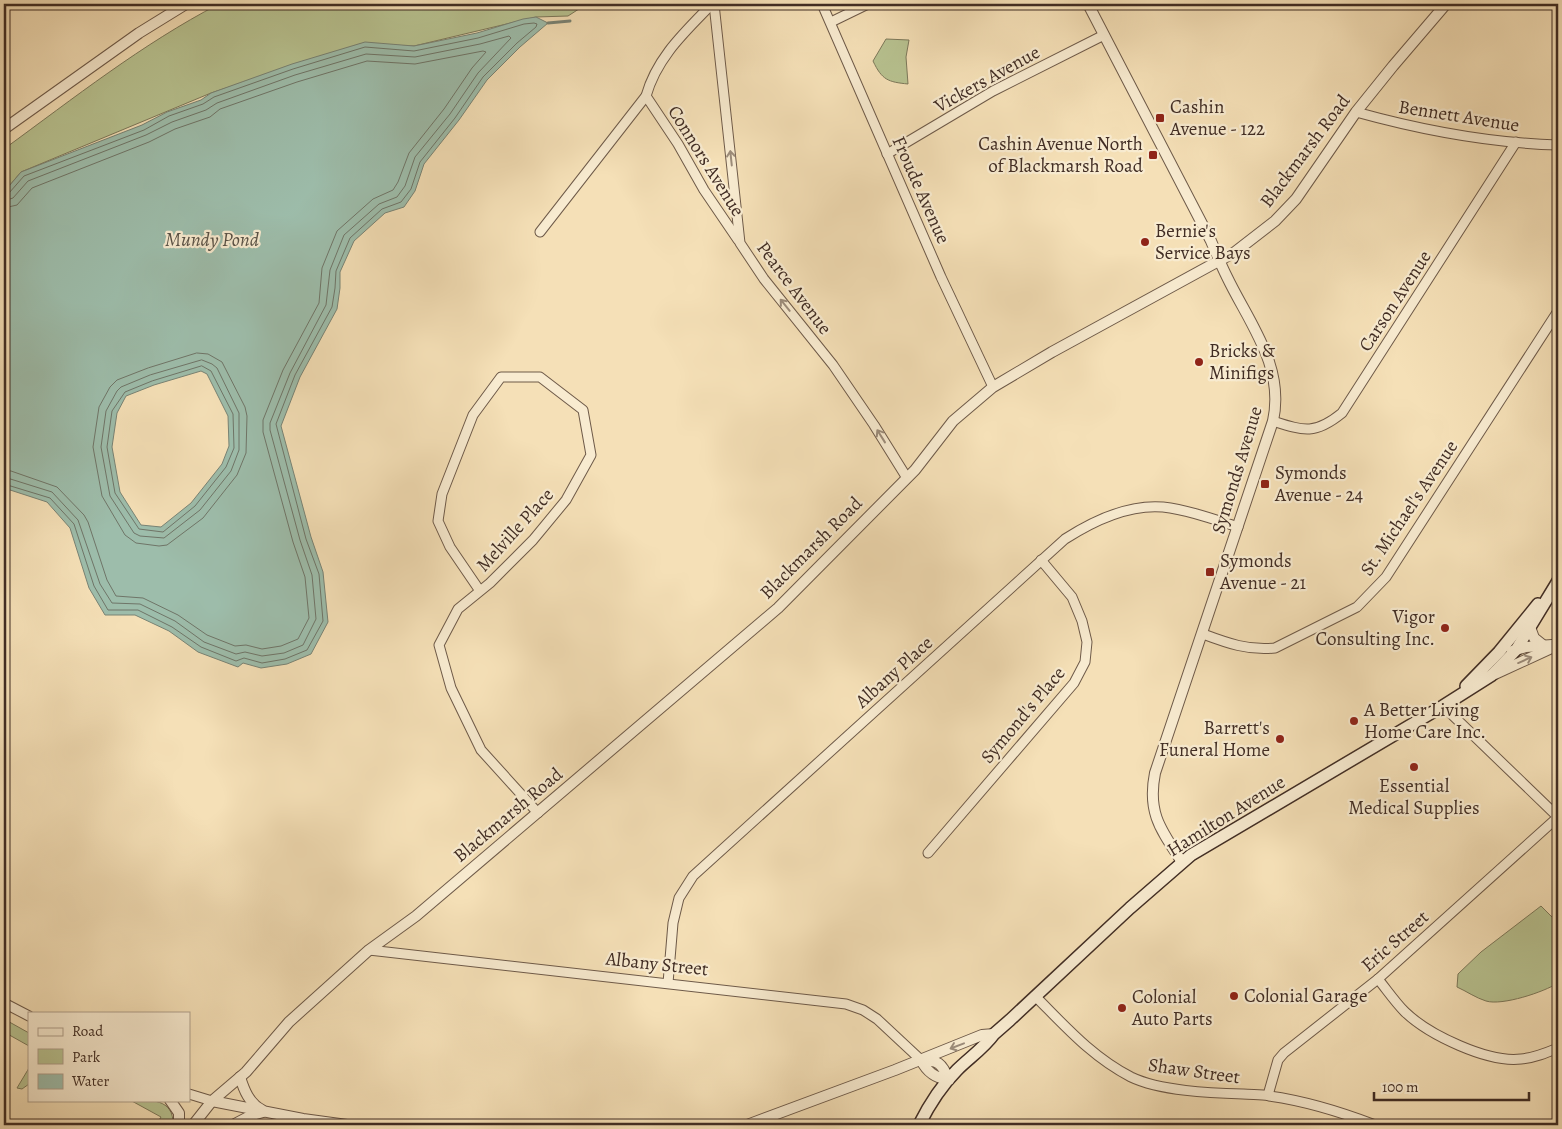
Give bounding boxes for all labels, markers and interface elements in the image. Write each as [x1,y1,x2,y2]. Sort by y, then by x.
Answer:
street label: Vickers Avenue [929,39,1045,119]
street label: Blackmarsh Road [1254,88,1357,213]
place label: Cashin Avenue - 122 [1169,94,1265,142]
street label: Bennett Avenue [1397,94,1521,138]
street label: Connors Avenue [661,100,751,222]
marker: Cashin Avenue - 122 [1154,112,1166,124]
place label: Cashin Avenue North of Blackmarsh Road [978,131,1144,179]
street label: Froude Avenue [886,132,956,248]
marker: Cashin Avenue North of Blackmarsh Road [1147,149,1159,161]
one-way arrow [726,151,736,167]
place label: Bernie's Service Bays [1155,218,1251,266]
water label: Mundy Pond [165,226,260,253]
street label: Pearce Avenue [750,236,838,340]
marker: Bernie's Service Bays [1139,236,1151,248]
street label: Carson Avenue [1353,245,1437,357]
one-way arrow [780,299,791,312]
place label: Bricks & Minifigs [1209,338,1276,386]
marker: Bricks & Minifigs [1193,356,1205,368]
street label: Symonds Avenue [1205,403,1269,537]
one-way arrow [876,430,886,444]
street label: St. Michael's Avenue [1354,435,1464,581]
place label: Symonds Avenue - 24 [1274,460,1364,508]
marker: Symonds Avenue - 24 [1259,478,1271,490]
street label: Melville Place [470,482,560,578]
street label: Blackmarsh Road [754,490,869,605]
place label: Symonds Avenue - 21 [1219,548,1307,596]
marker: Symonds Avenue - 21 [1204,566,1216,578]
place label: Vigor Consulting Inc. [1315,604,1435,652]
marker: Vigor Consulting Inc. [1439,622,1451,634]
street label: Albany Place [849,630,939,715]
one-way arrow [1517,655,1532,664]
street label: Symond's Place [975,661,1071,769]
place label: A Better Living Home Care Inc. [1363,697,1486,745]
place label: Barrett's Funeral Home [1159,715,1270,763]
marker: A Better Living Home Care Inc. [1348,715,1360,727]
marker: Barrett's Funeral Home [1274,733,1286,745]
street label: Blackmarsh Road [448,761,569,868]
marker: Essential Medical Supplies [1408,761,1420,773]
street label: Hamilton Avenue [1162,769,1290,863]
place label: Essential Medical Supplies [1348,773,1480,821]
street label: Eric Street [1356,904,1434,978]
street label: Albany Street [603,946,710,982]
place label: Colonial Garage [1244,983,1367,1009]
place label: Colonial Auto Parts [1131,984,1213,1032]
marker: Colonial Garage [1228,990,1240,1002]
marker: Colonial Auto Parts [1116,1002,1128,1014]
legend [28,1012,190,1102]
text: Road [72,1021,104,1041]
one-way arrow [950,1041,965,1051]
text: Park [72,1047,101,1067]
street label: Shaw Street [1146,1052,1242,1090]
scale bar [1374,1069,1530,1101]
text: Water [71,1071,109,1091]
text: 100 m [1382,1077,1419,1097]

